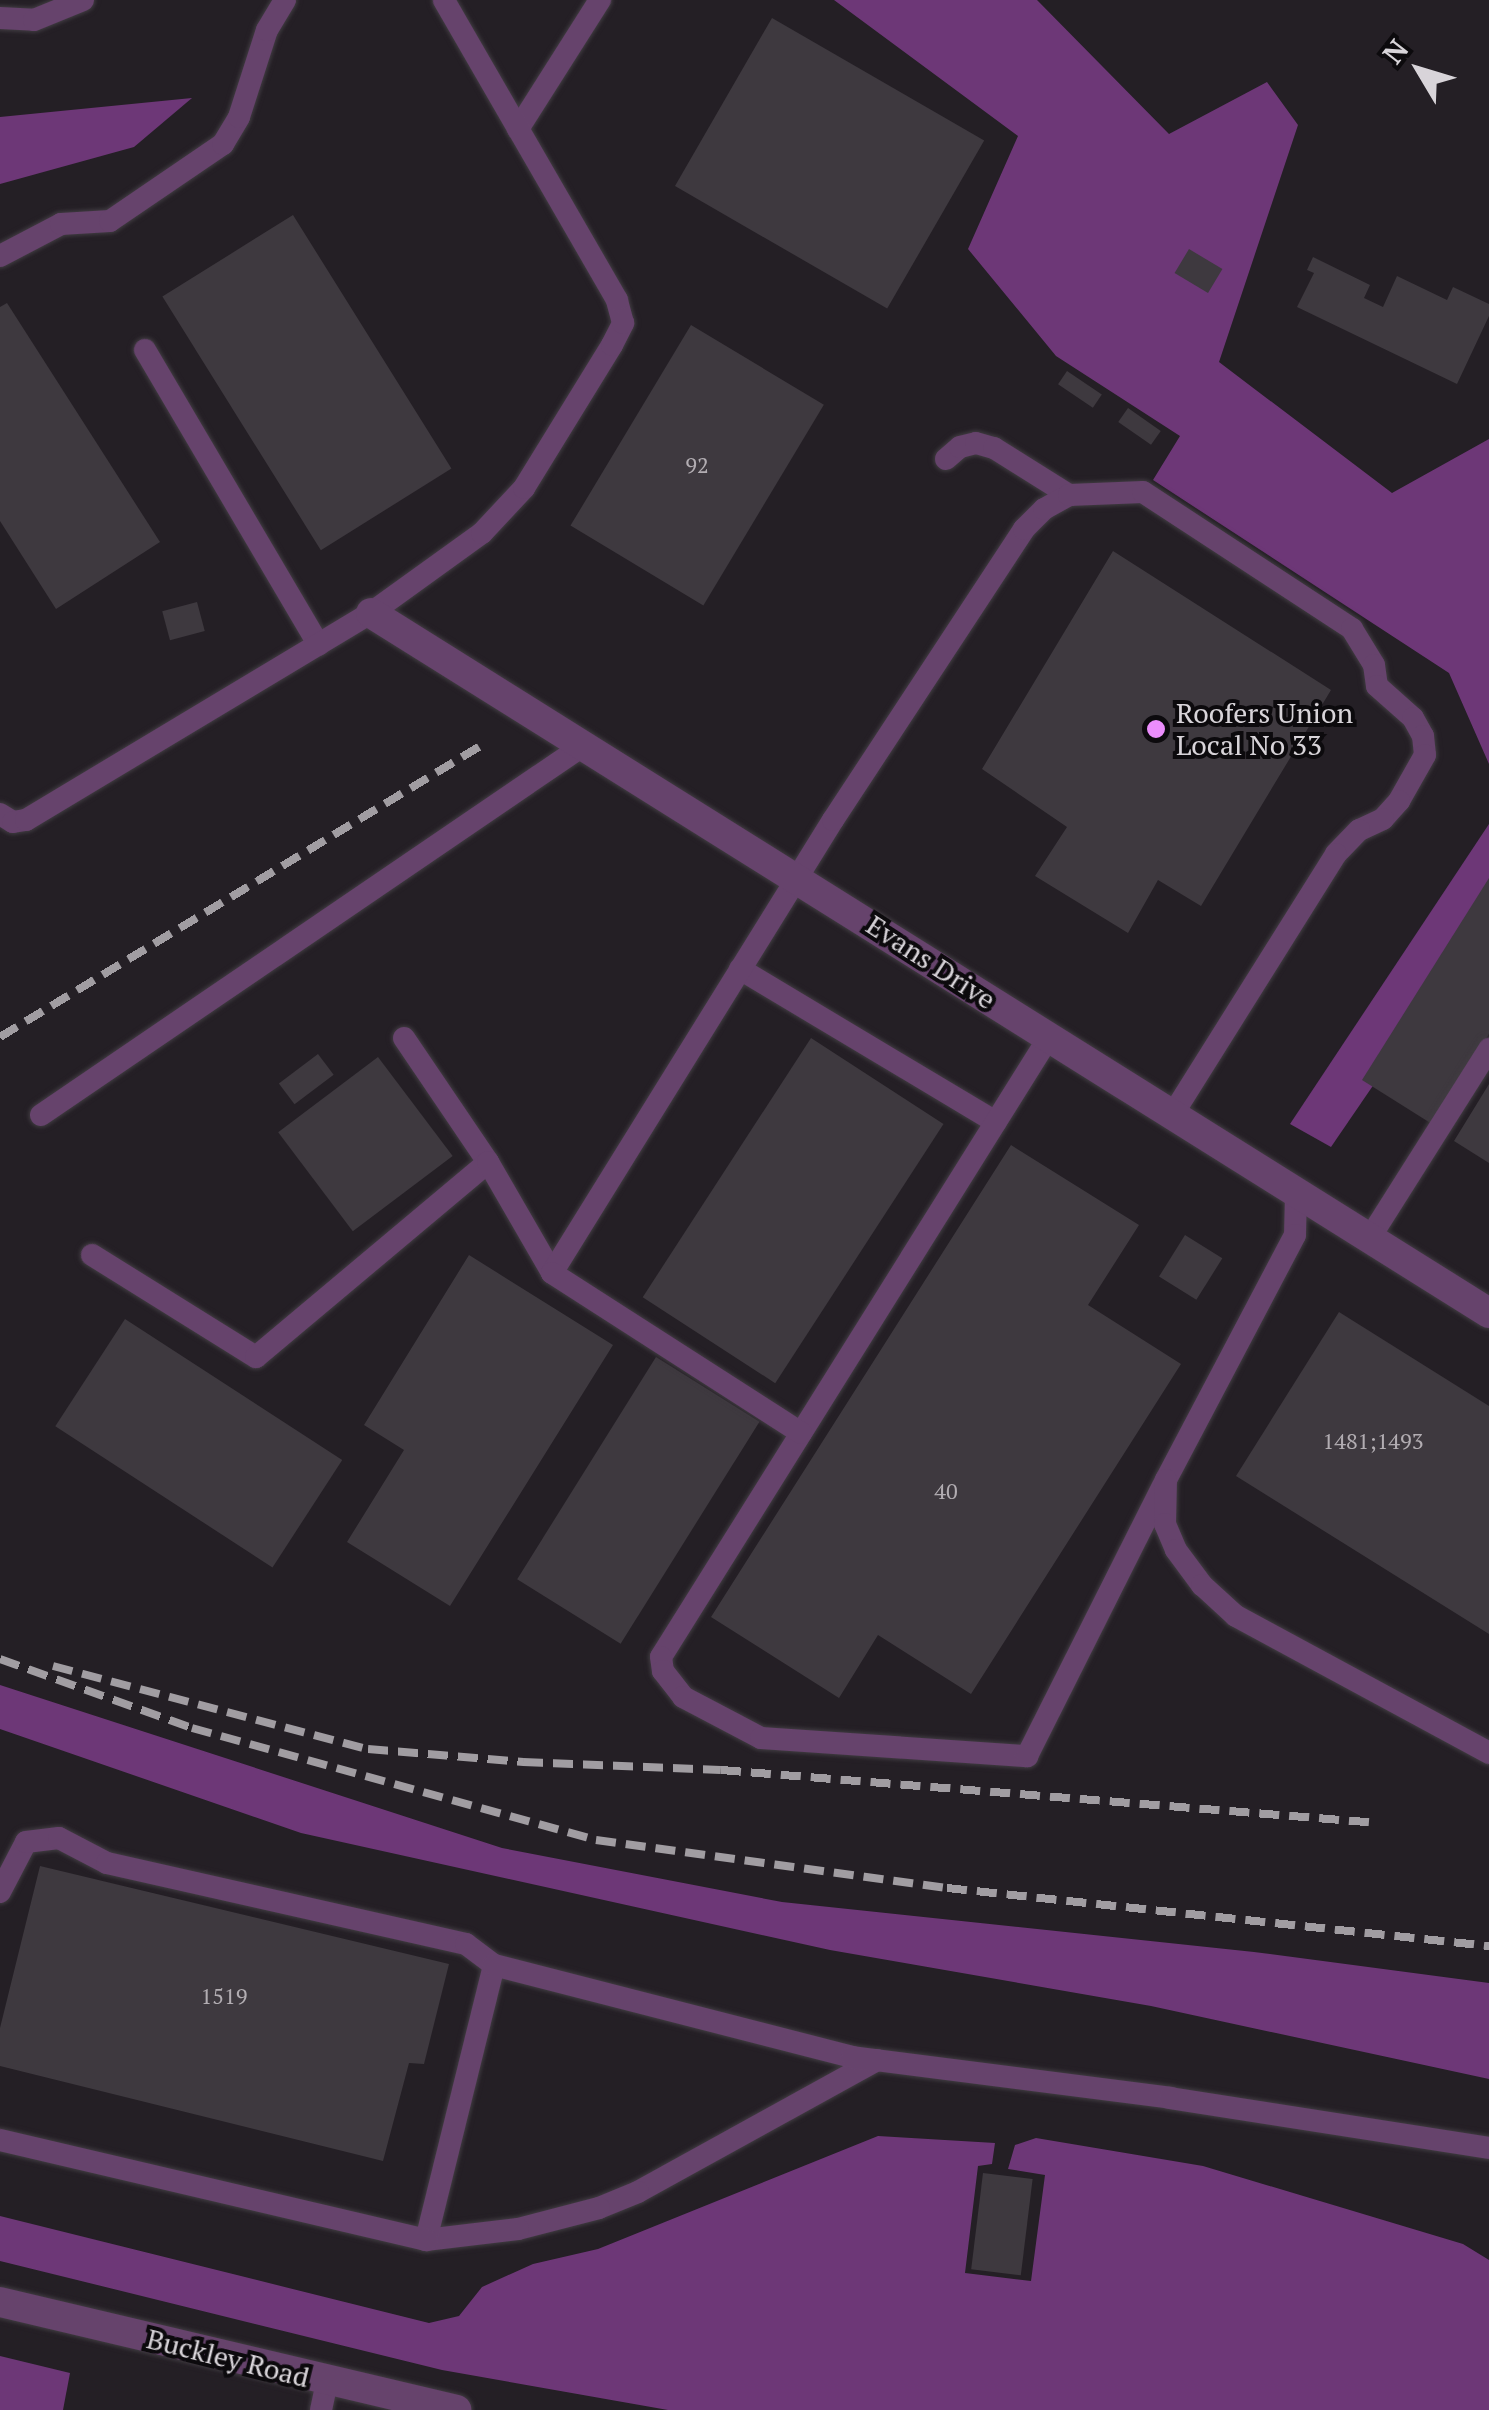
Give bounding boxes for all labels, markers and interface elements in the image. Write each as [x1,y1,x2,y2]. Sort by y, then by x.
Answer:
north arrow [1369,20,1469,120]
text: N [1374,31,1416,71]
house number: 92 [685,452,709,478]
place label: Roofers Union Local No 33 [1176,696,1353,762]
marker: Roofers Union Local No 33 [1145,718,1167,740]
street label: Evans Drive [860,908,1002,1016]
house number: 1481;1493 [1322,1428,1424,1454]
house number: 40 [934,1478,958,1504]
house number: 1519 [201,1983,247,2009]
street label: Buckley Road [143,2322,313,2394]

